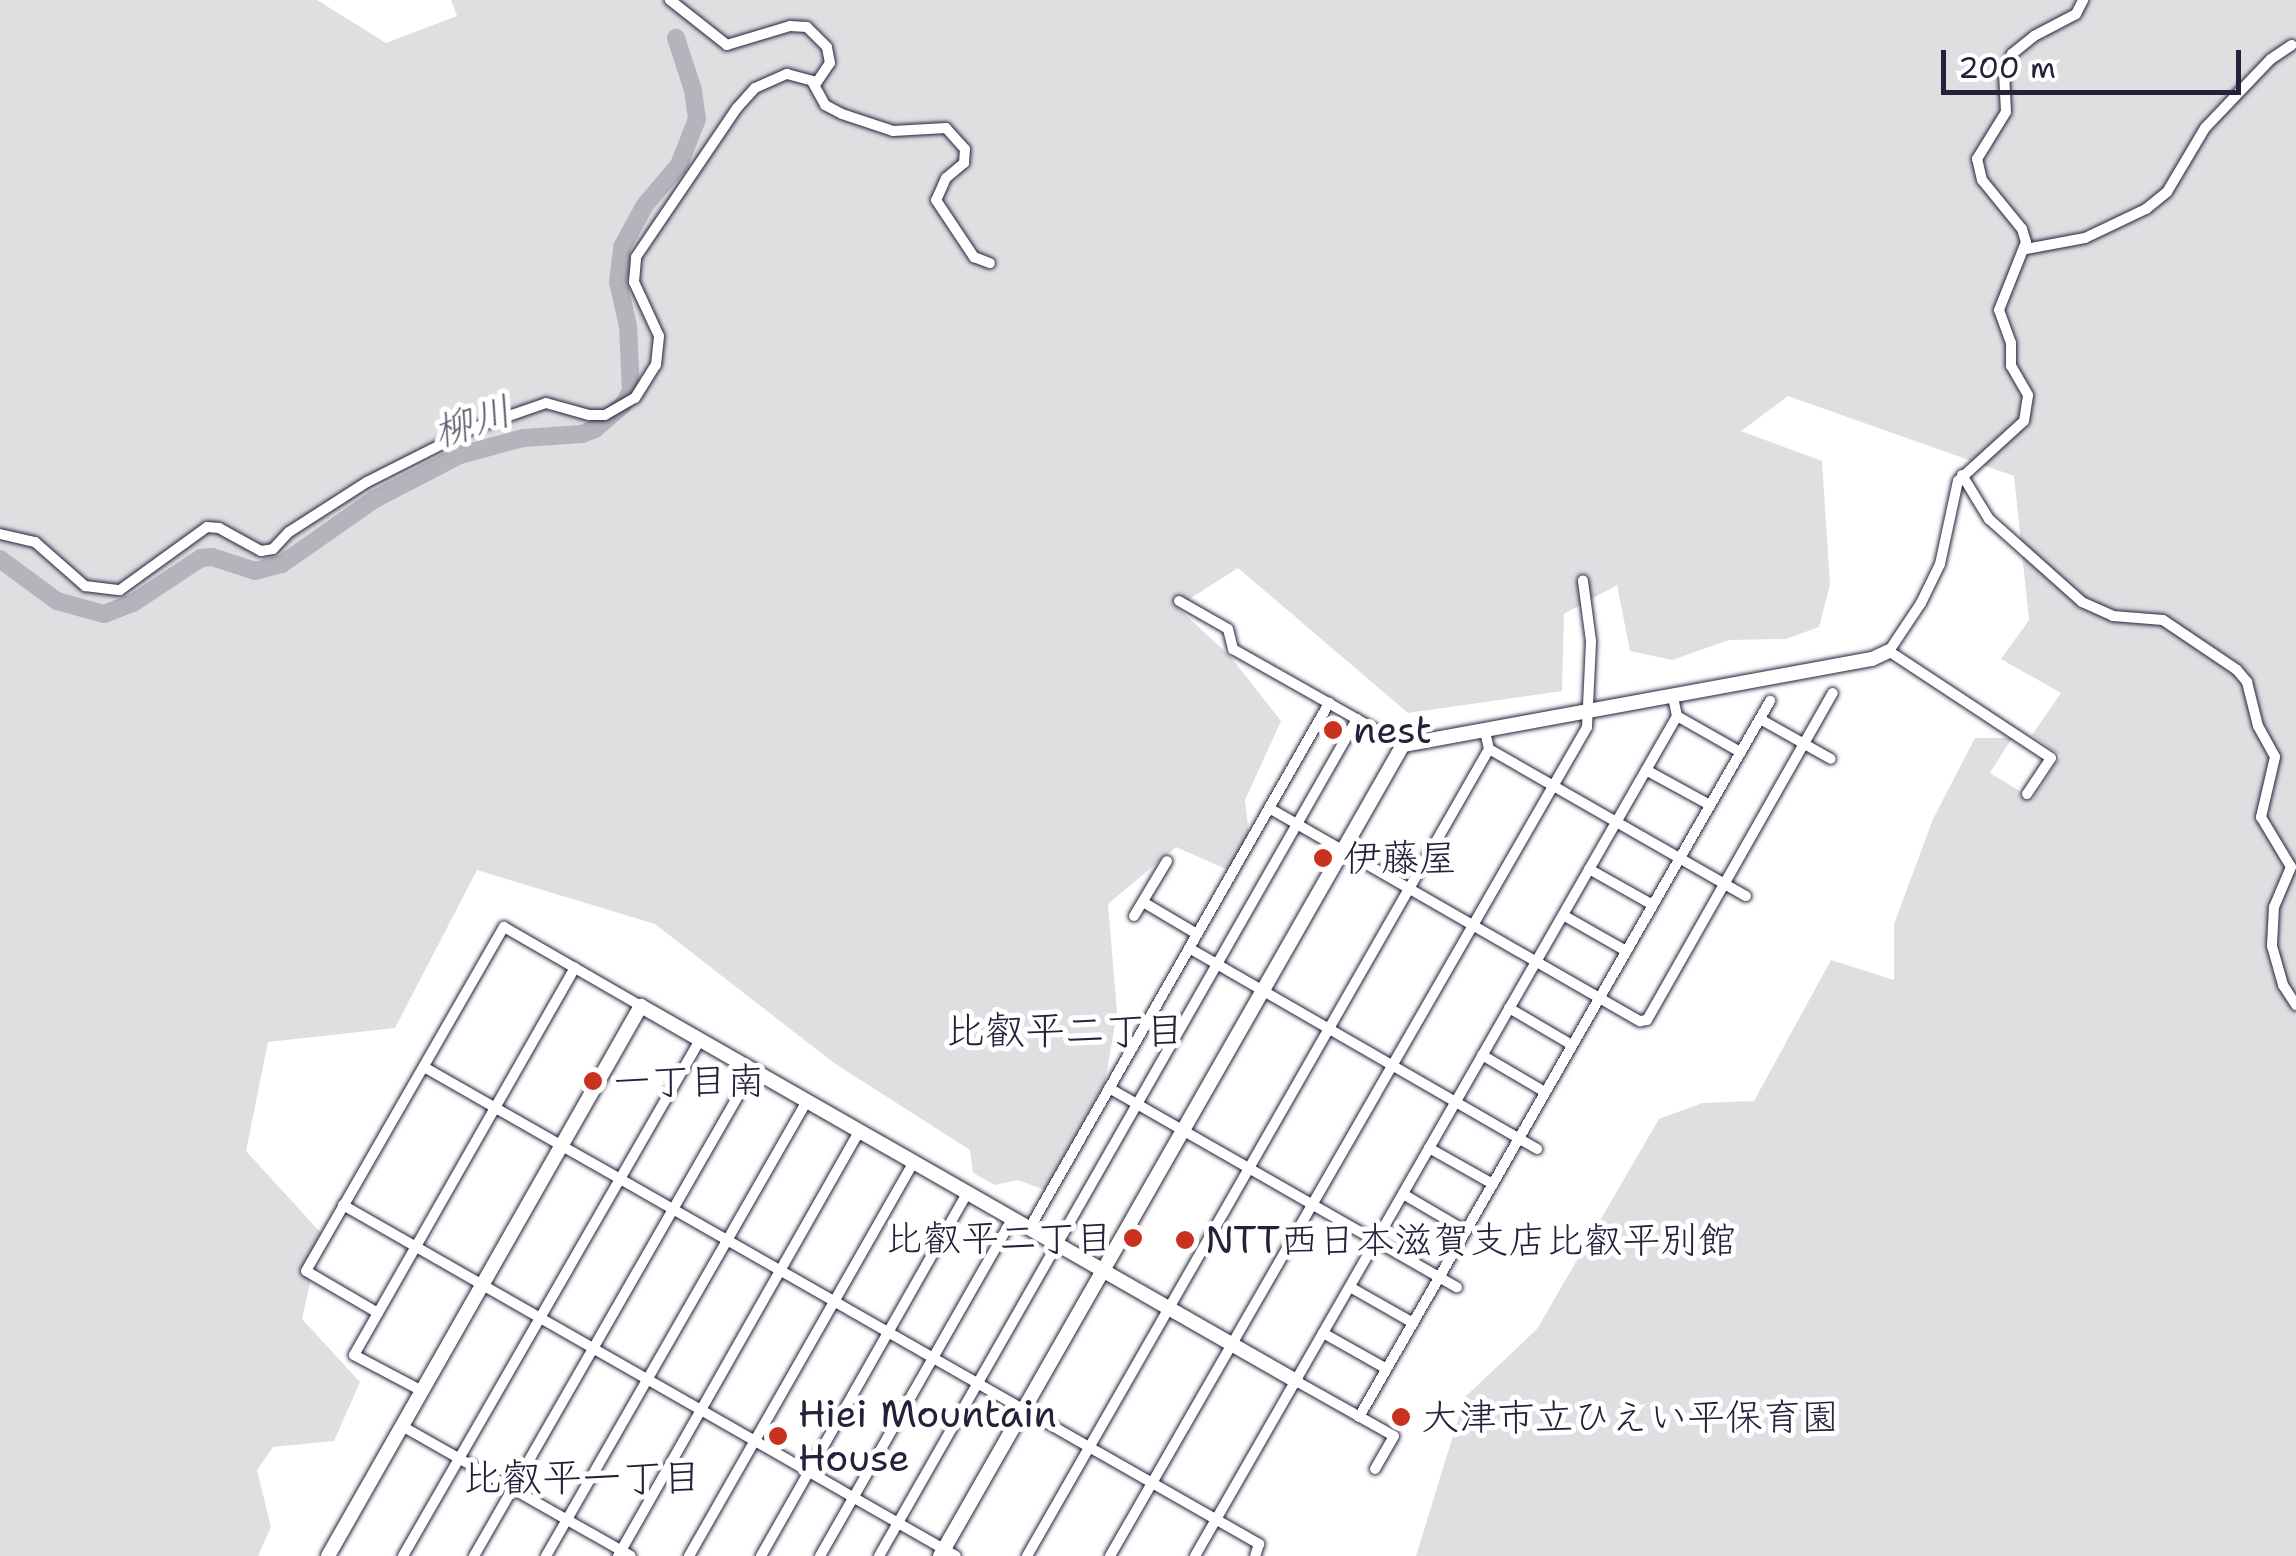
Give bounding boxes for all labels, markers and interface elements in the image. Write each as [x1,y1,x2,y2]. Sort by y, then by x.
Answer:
scale bar [1946,30,2246,92]
text: 200 m [1958,47,2056,88]
water label: 柳川 [427,386,517,456]
place label: nest [1353,707,1432,753]
marker: nest [1322,719,1344,741]
place label: 伊藤屋 [1343,835,1457,881]
marker: 伊藤屋 [1312,847,1334,869]
district label: 比叡平二丁目 [945,1006,1185,1054]
place label: 一丁目南 [613,1058,765,1104]
marker: 一丁目南 [582,1070,604,1092]
place label: 比叡平二丁目 [885,1215,1113,1261]
place label: NTT西日本滋賀支店比叡平別館 [1205,1217,1736,1263]
marker: 比叡平二丁目 [1122,1227,1144,1249]
marker: NTT西日本滋賀支店比叡平別館 [1174,1229,1196,1251]
place label: Hiei Mountain House [798,1391,1057,1480]
place label: 大津市立ひえい平保育園 [1421,1394,1839,1440]
marker: 大津市立ひえい平保育園 [1390,1406,1412,1428]
marker: Hiei Mountain House [767,1425,789,1447]
district label: 比叡平一丁目 [462,1453,702,1501]

